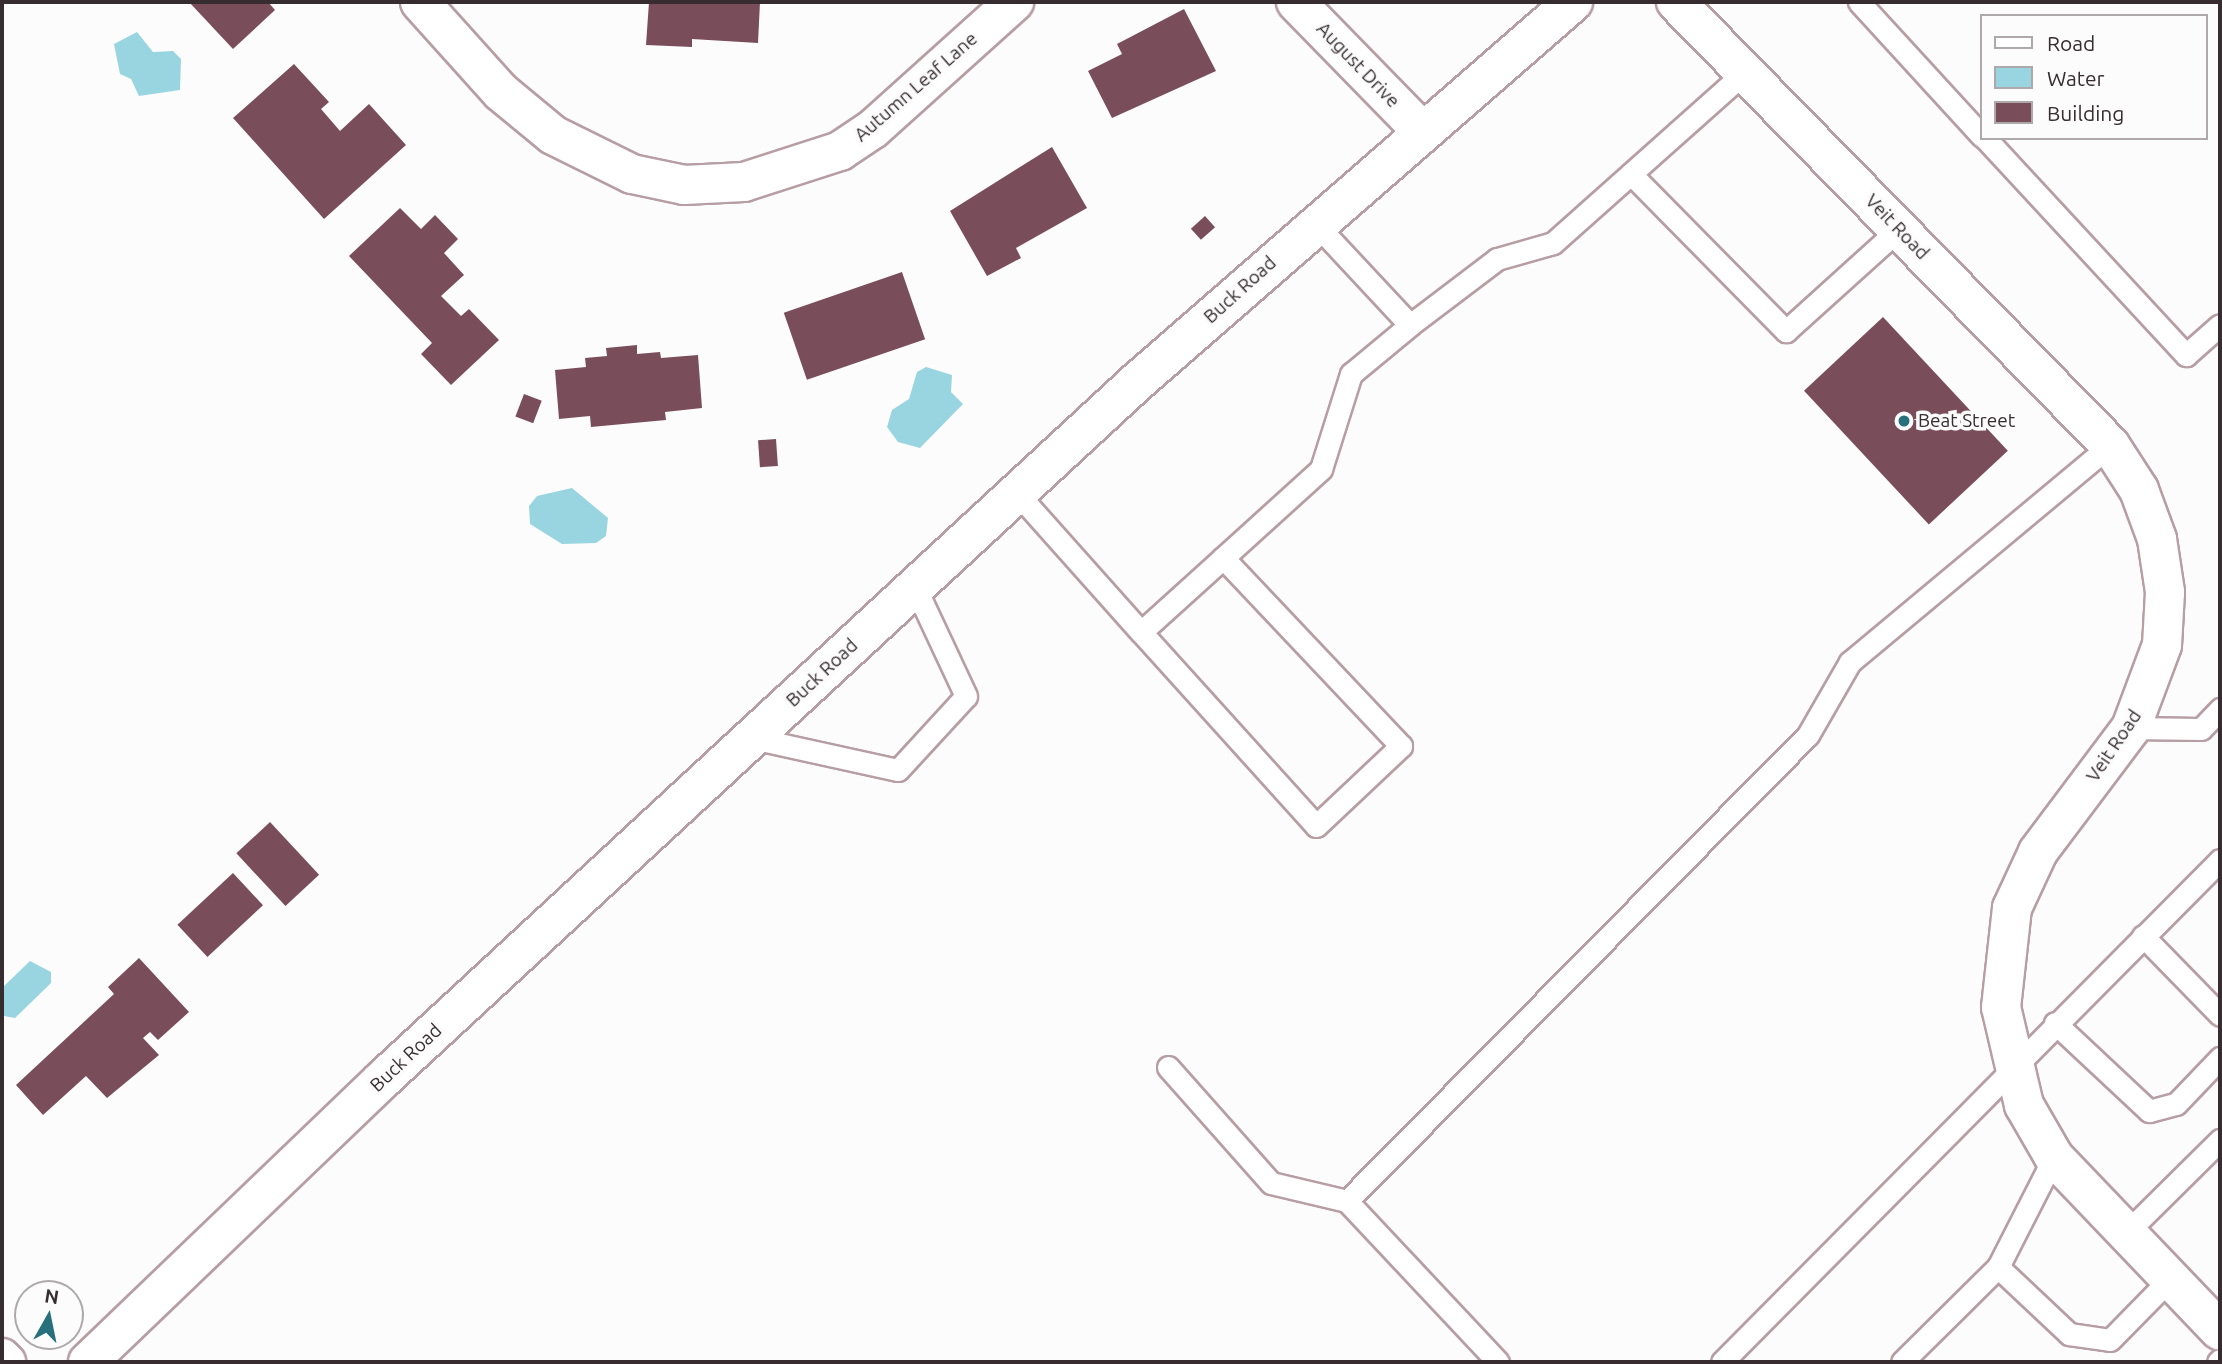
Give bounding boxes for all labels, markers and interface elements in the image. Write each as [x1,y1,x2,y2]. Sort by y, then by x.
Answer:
legend [1980,14,2208,140]
street label: August Drive [1312,18,1404,112]
street label: Autumn Leaf Lane [850,27,982,147]
text: Road [2047,31,2095,55]
text: Water [2047,66,2105,90]
text: Building [2047,101,2124,125]
street label: Veit Road [1860,190,1934,264]
street label: Buck Road [1199,252,1281,328]
place label: Beat Street [1918,410,2015,432]
marker: Beat Street [1896,413,1912,429]
street label: Buck Road [782,634,862,712]
street label: Veit Road [2082,706,2146,786]
street label: Buck Road [366,1019,446,1097]
north arrow [14,1280,84,1350]
text: N [43,1284,61,1308]

